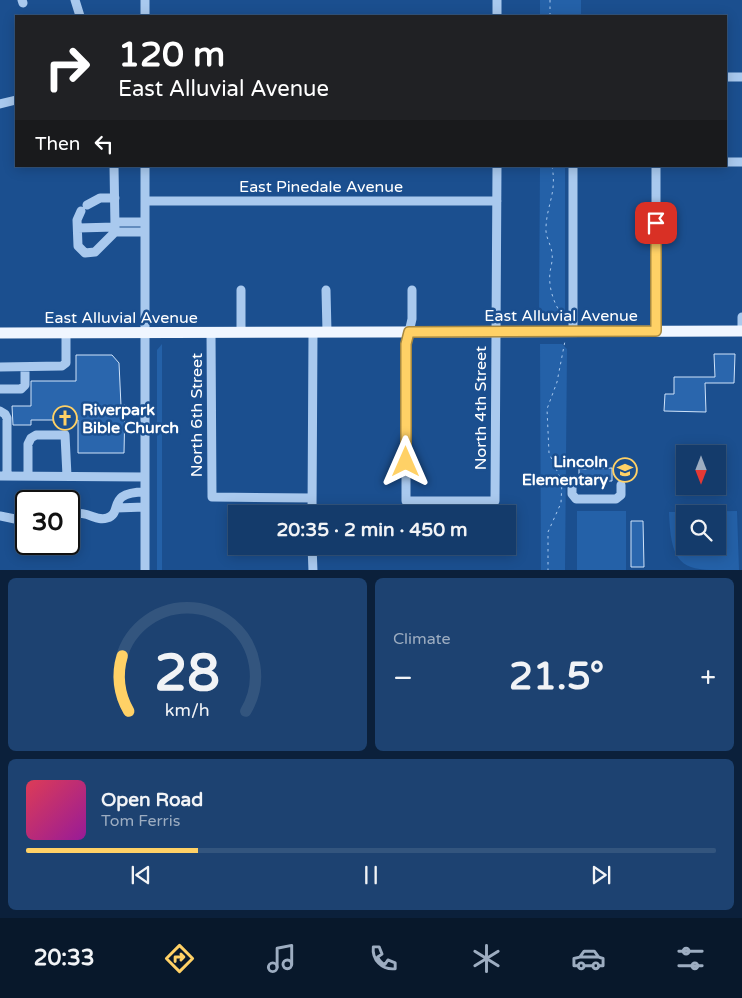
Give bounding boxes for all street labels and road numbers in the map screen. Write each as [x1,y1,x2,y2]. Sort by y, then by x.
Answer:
street label: East Pinedale Avenue [239,177,403,197]
street label: East Alluvial Avenue [484,306,638,326]
street label: East Alluvial Avenue [44,308,198,328]
street label: North 4th Street [471,346,491,470]
street label: North 6th Street [187,353,207,477]

